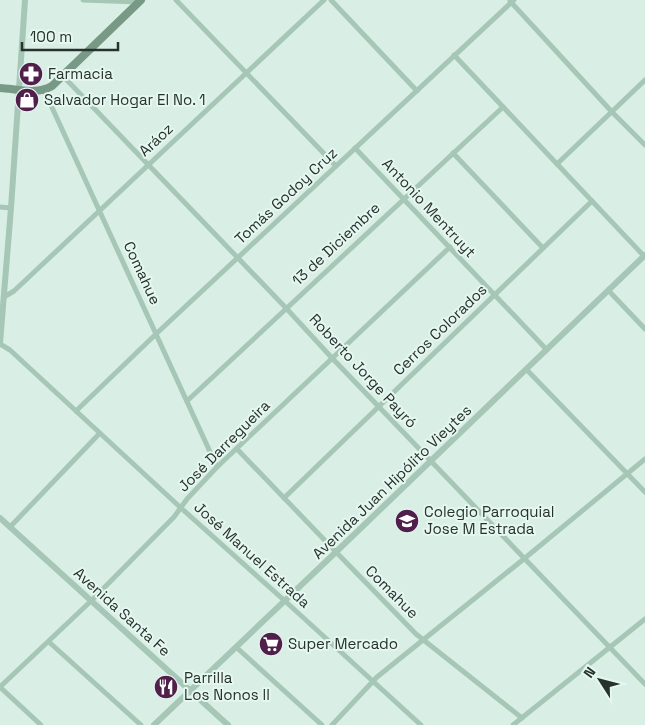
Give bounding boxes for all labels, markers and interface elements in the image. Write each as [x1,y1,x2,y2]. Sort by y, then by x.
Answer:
scale bar [22,20,119,52]
text: 100 m [30,27,72,46]
pharmacy icon: Farmacia [18,61,44,87]
place label: Farmacia [48,64,113,83]
shop icon: Salvador Hogar El No. 1 [14,87,40,113]
place label: Salvador Hogar El No. 1 [44,90,206,109]
street label: Aráoz [135,119,177,160]
street label: Tomás Godoy Cruz [230,143,341,248]
street label: Antonio Mentruyt [378,154,480,261]
street label: 13 de Diciembre [288,198,384,289]
street label: Comahue [120,238,165,308]
street label: Cerros Colorados [389,280,491,379]
street label: Roberto Jorge Payró [305,310,421,432]
street label: José Darregueira [174,395,274,496]
street label: Avenida Juan Hipólito Vieytes [308,400,475,563]
street label: José Manuel Estrada [190,497,315,612]
place label: Colegio Parroquial Jose M Estrada [424,502,554,538]
school or university icon: Colegio Parroquial Jose M Estrada [394,508,420,534]
street label: Comahue [362,561,423,622]
street label: Avenida Santa Fe [70,563,175,660]
supermarket icon: Super Mercado [258,631,284,657]
place label: Super Mercado [288,634,398,653]
north arrow [575,655,625,705]
text: N [579,663,600,681]
place label: Parrilla Los Nonos ll [184,668,270,704]
restaurant icon: Parrilla Los Nonos ll [153,674,179,700]

